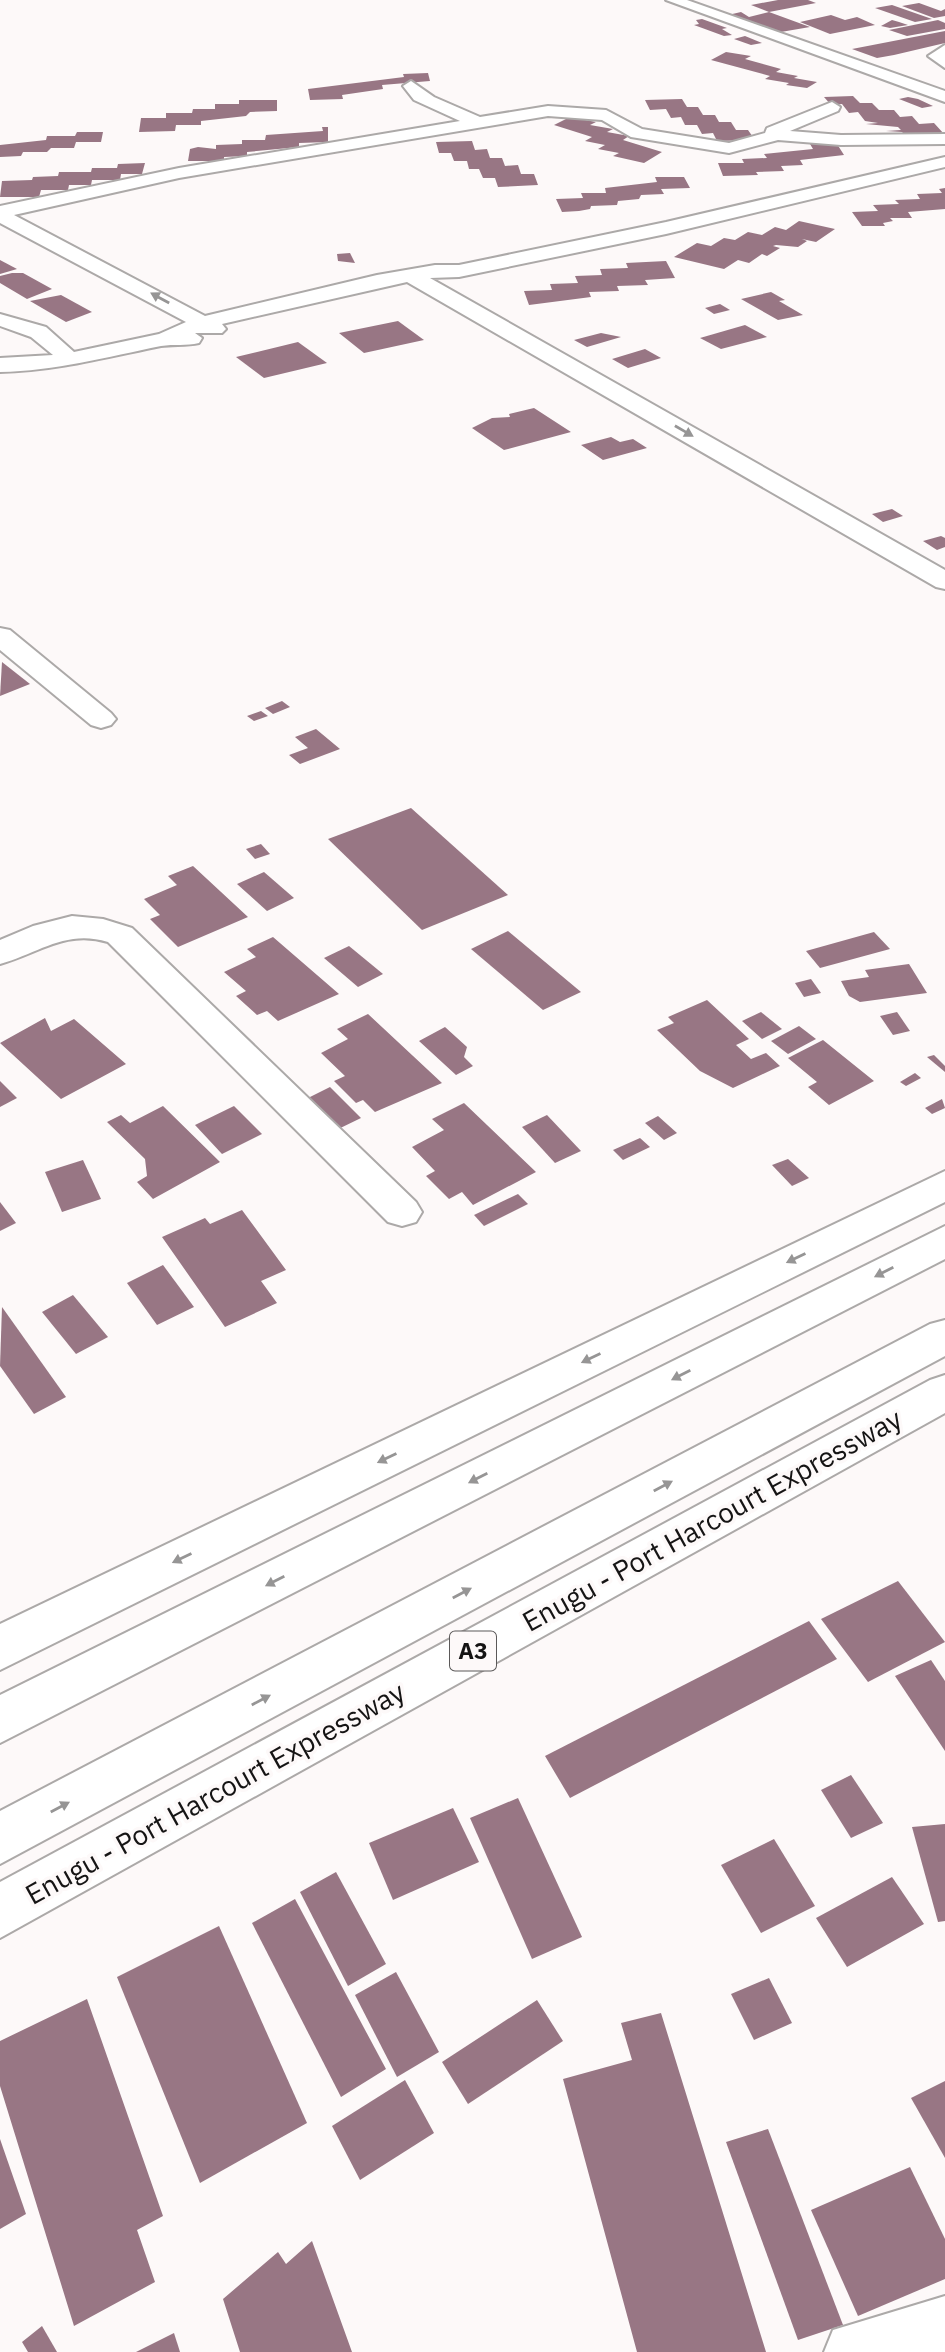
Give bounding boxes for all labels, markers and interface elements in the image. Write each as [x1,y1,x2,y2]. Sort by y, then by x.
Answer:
one-way arrow [150,292,170,304]
one-way arrow [674,424,694,436]
one-way arrow [786,1253,806,1264]
one-way arrow [874,1267,894,1278]
one-way arrow [581,1352,601,1364]
one-way arrow [671,1370,691,1381]
street label: Enugu - Port Harcourt Expressway [515,1400,908,1640]
one-way arrow [377,1452,397,1464]
one-way arrow [468,1472,488,1483]
one-way arrow [653,1480,673,1492]
one-way arrow [172,1552,192,1563]
one-way arrow [265,1575,285,1586]
one-way arrow [452,1587,472,1599]
road number: A3 [450,1632,496,1670]
street label: Enugu - Port Harcourt Expressway [18,1673,411,1913]
one-way arrow [251,1694,271,1706]
one-way arrow [50,1801,70,1812]

